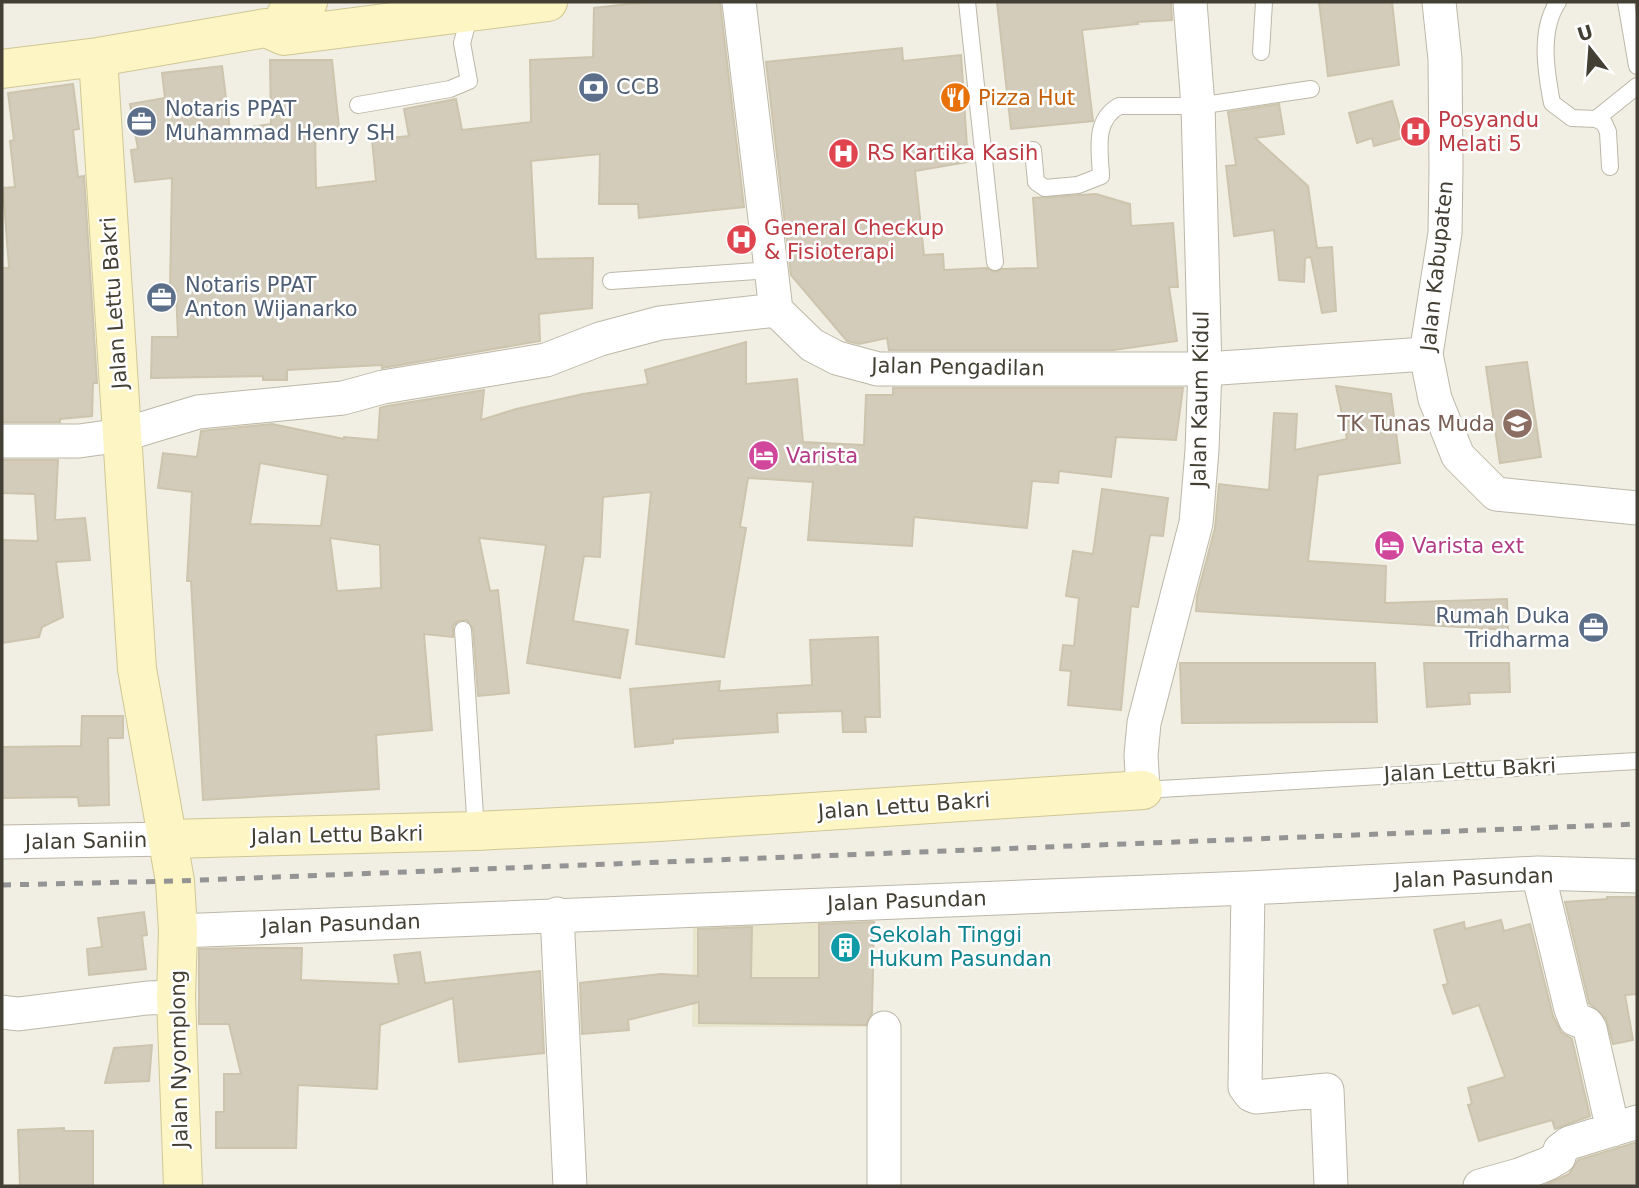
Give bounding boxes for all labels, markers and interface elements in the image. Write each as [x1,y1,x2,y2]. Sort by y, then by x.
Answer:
north arrow [1555,14,1625,84]
text: U [1574,20,1596,46]
bank icon: CCB [576,70,610,104]
place label: CCB [616,75,660,99]
restaurant icon: Pizza Hut [938,81,972,115]
place label: Pizza Hut [978,86,1075,110]
place label: Notaris PPAT Muhammad Henry SH [165,97,395,145]
office icon: Notaris PPAT Muhammad Henry SH [125,104,159,138]
place label: Posyandu Melati 5 [1438,108,1539,156]
hospital icon: Posyandu Melati 5 [1398,115,1432,149]
hospital icon: RS Kartika Kasih [827,136,861,170]
place label: RS Kartika Kasih [867,141,1038,165]
street label: Jalan Kabupaten [1416,180,1458,354]
street label: Jalan Lettu Bakri [96,216,132,392]
place label: General Checkup & Fisioterapi [764,216,944,264]
hospital icon: General Checkup & Fisioterapi [724,223,758,257]
place label: Notaris PPAT Anton Wijanarko [185,273,358,321]
office icon: Notaris PPAT Anton Wijanarko [145,280,179,314]
street label: Jalan Kaum Kidul [1186,311,1214,489]
street label: Jalan Pengadilan [869,353,1045,381]
school or university icon: TK Tunas Muda [1501,407,1535,441]
place label: TK Tunas Muda [1336,412,1495,436]
hotel icon: Varista [746,439,780,473]
place label: Varista [786,444,858,468]
hotel icon: Varista ext [1372,529,1406,563]
place label: Varista ext [1412,534,1524,558]
place label: Rumah Duka Tridharma [1436,604,1570,652]
office icon: Rumah Duka Tridharma [1576,611,1610,645]
street label: Jalan Lettu Bakri [1381,754,1557,787]
street label: Jalan Lettu Bakri [815,788,991,824]
street label: Jalan Lettu Bakri [249,821,423,849]
street label: Jalan Saniin [23,828,147,854]
street label: Jalan Pasundan [1392,863,1554,893]
street label: Jalan Pasundan [825,886,987,916]
street label: Jalan Pasundan [259,909,421,939]
place label: Sekolah Tinggi Hukum Pasundan [869,923,1052,971]
building icon: Sekolah Tinggi Hukum Pasundan [829,930,863,964]
street label: Jalan Nyomplong [165,970,193,1150]

